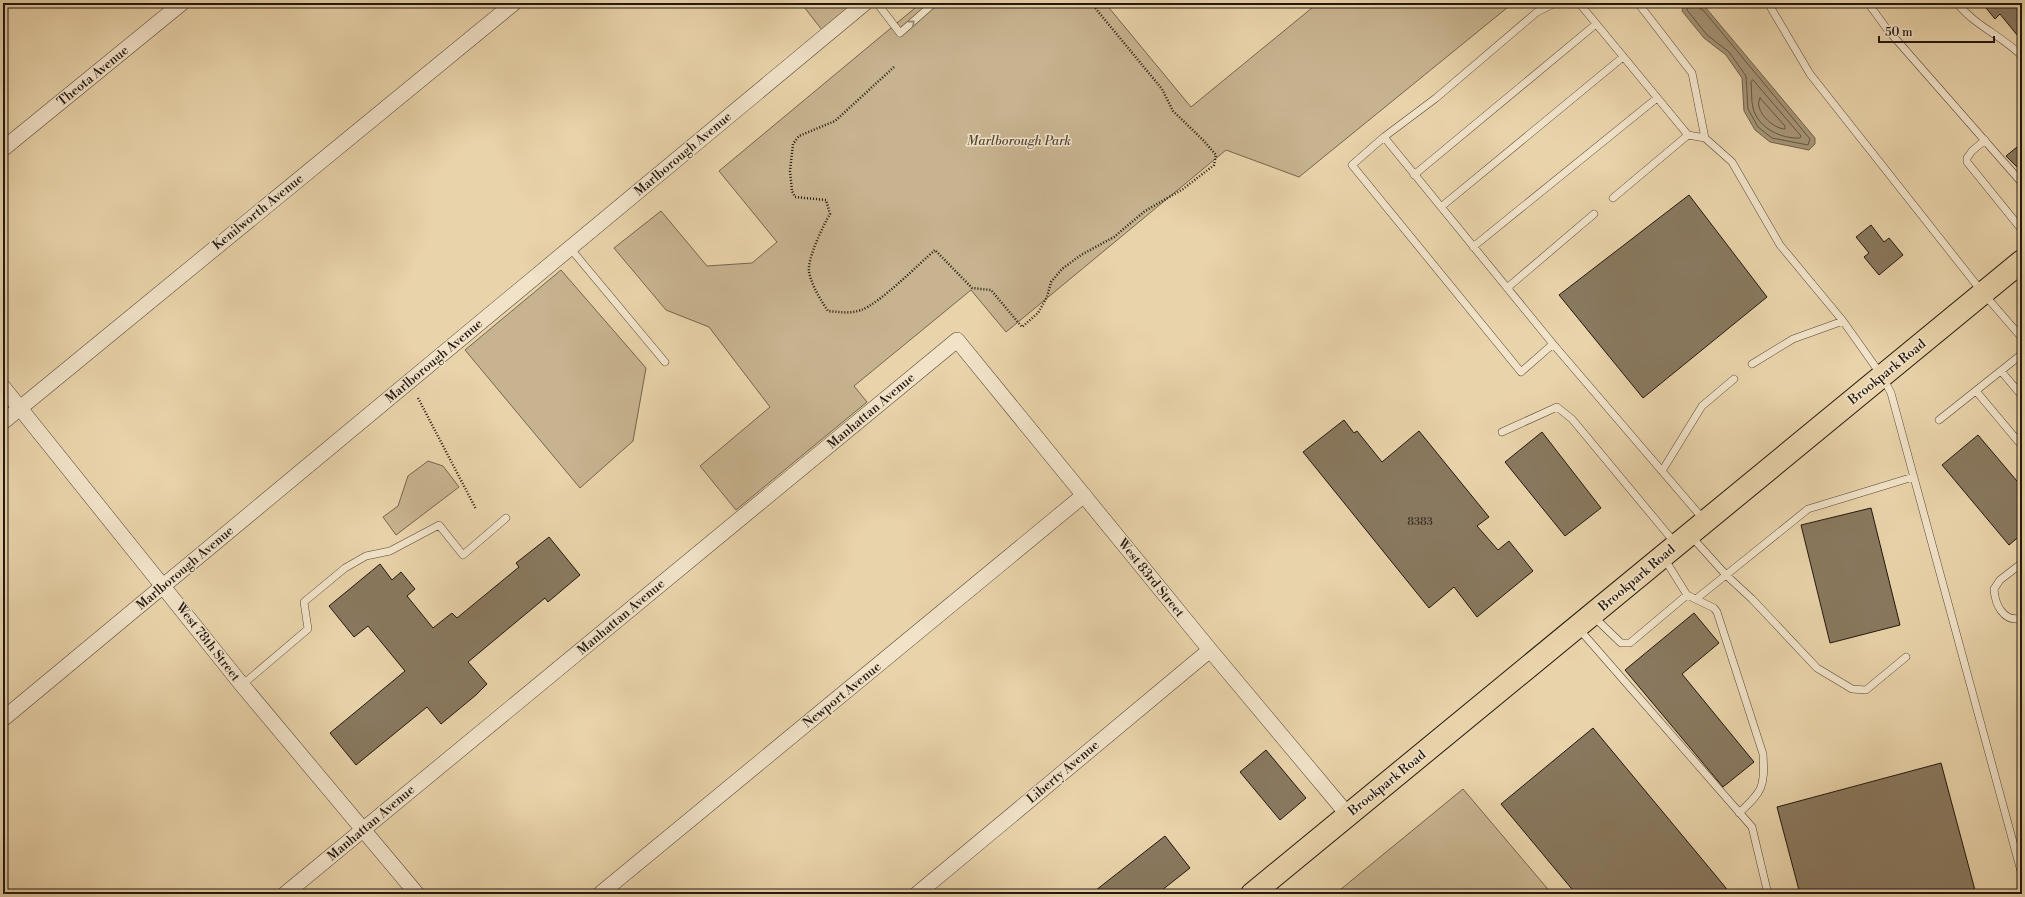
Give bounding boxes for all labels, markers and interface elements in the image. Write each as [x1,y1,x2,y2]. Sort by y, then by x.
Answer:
scale bar [1879,18,1994,44]
one-way arrow [907,20,914,27]
text: 50 m [1885,25,1913,40]
street label: Theota Avenue [54,42,132,110]
street label: Marlborough Avenue [631,108,735,199]
park label: Marlborough Park [967,133,1071,149]
street label: Kenilworth Avenue [209,170,307,253]
street label: Marlborough Avenue [382,315,486,406]
street label: Brookpark Road [1844,335,1929,409]
street label: Manhattan Avenue [824,369,918,452]
house number: 8383 [1407,515,1433,529]
street label: Marlborough Avenue [133,522,237,613]
street label: West 83rd Street [1114,535,1188,621]
street label: Brookpark Road [1595,541,1679,615]
street label: Manhattan Avenue [574,575,668,658]
street label: West 78th Street [172,599,244,685]
street label: Newport Avenue [800,658,885,731]
street label: Liberty Avenue [1024,737,1103,807]
street label: Brookpark Road [1344,746,1429,820]
street label: Manhattan Avenue [324,781,418,864]

